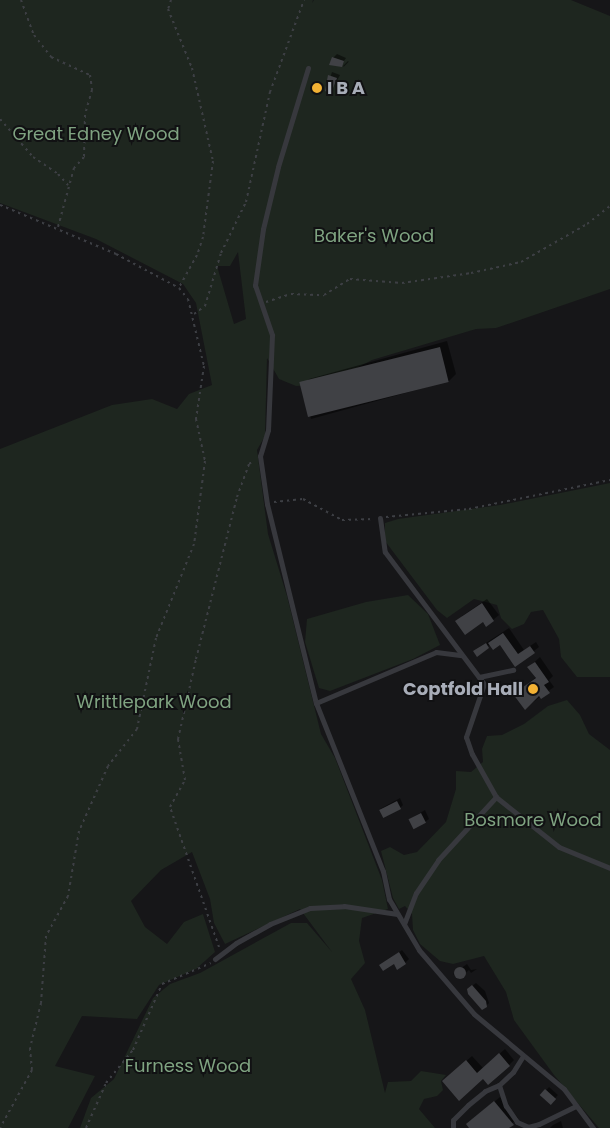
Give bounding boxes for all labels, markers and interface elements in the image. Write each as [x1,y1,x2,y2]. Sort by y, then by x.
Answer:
place label: I B A [327,77,365,99]
marker: I B A [311,82,323,94]
park label: Great Edney Wood [12,123,180,145]
park label: Baker's Wood [314,225,434,247]
place label: Coptfold Hall [403,678,523,700]
marker: Coptfold Hall [527,683,539,695]
park label: Writtlepark Wood [76,691,232,713]
park label: Bosmore Wood [464,809,602,831]
park label: Furness Wood [125,1055,251,1077]

